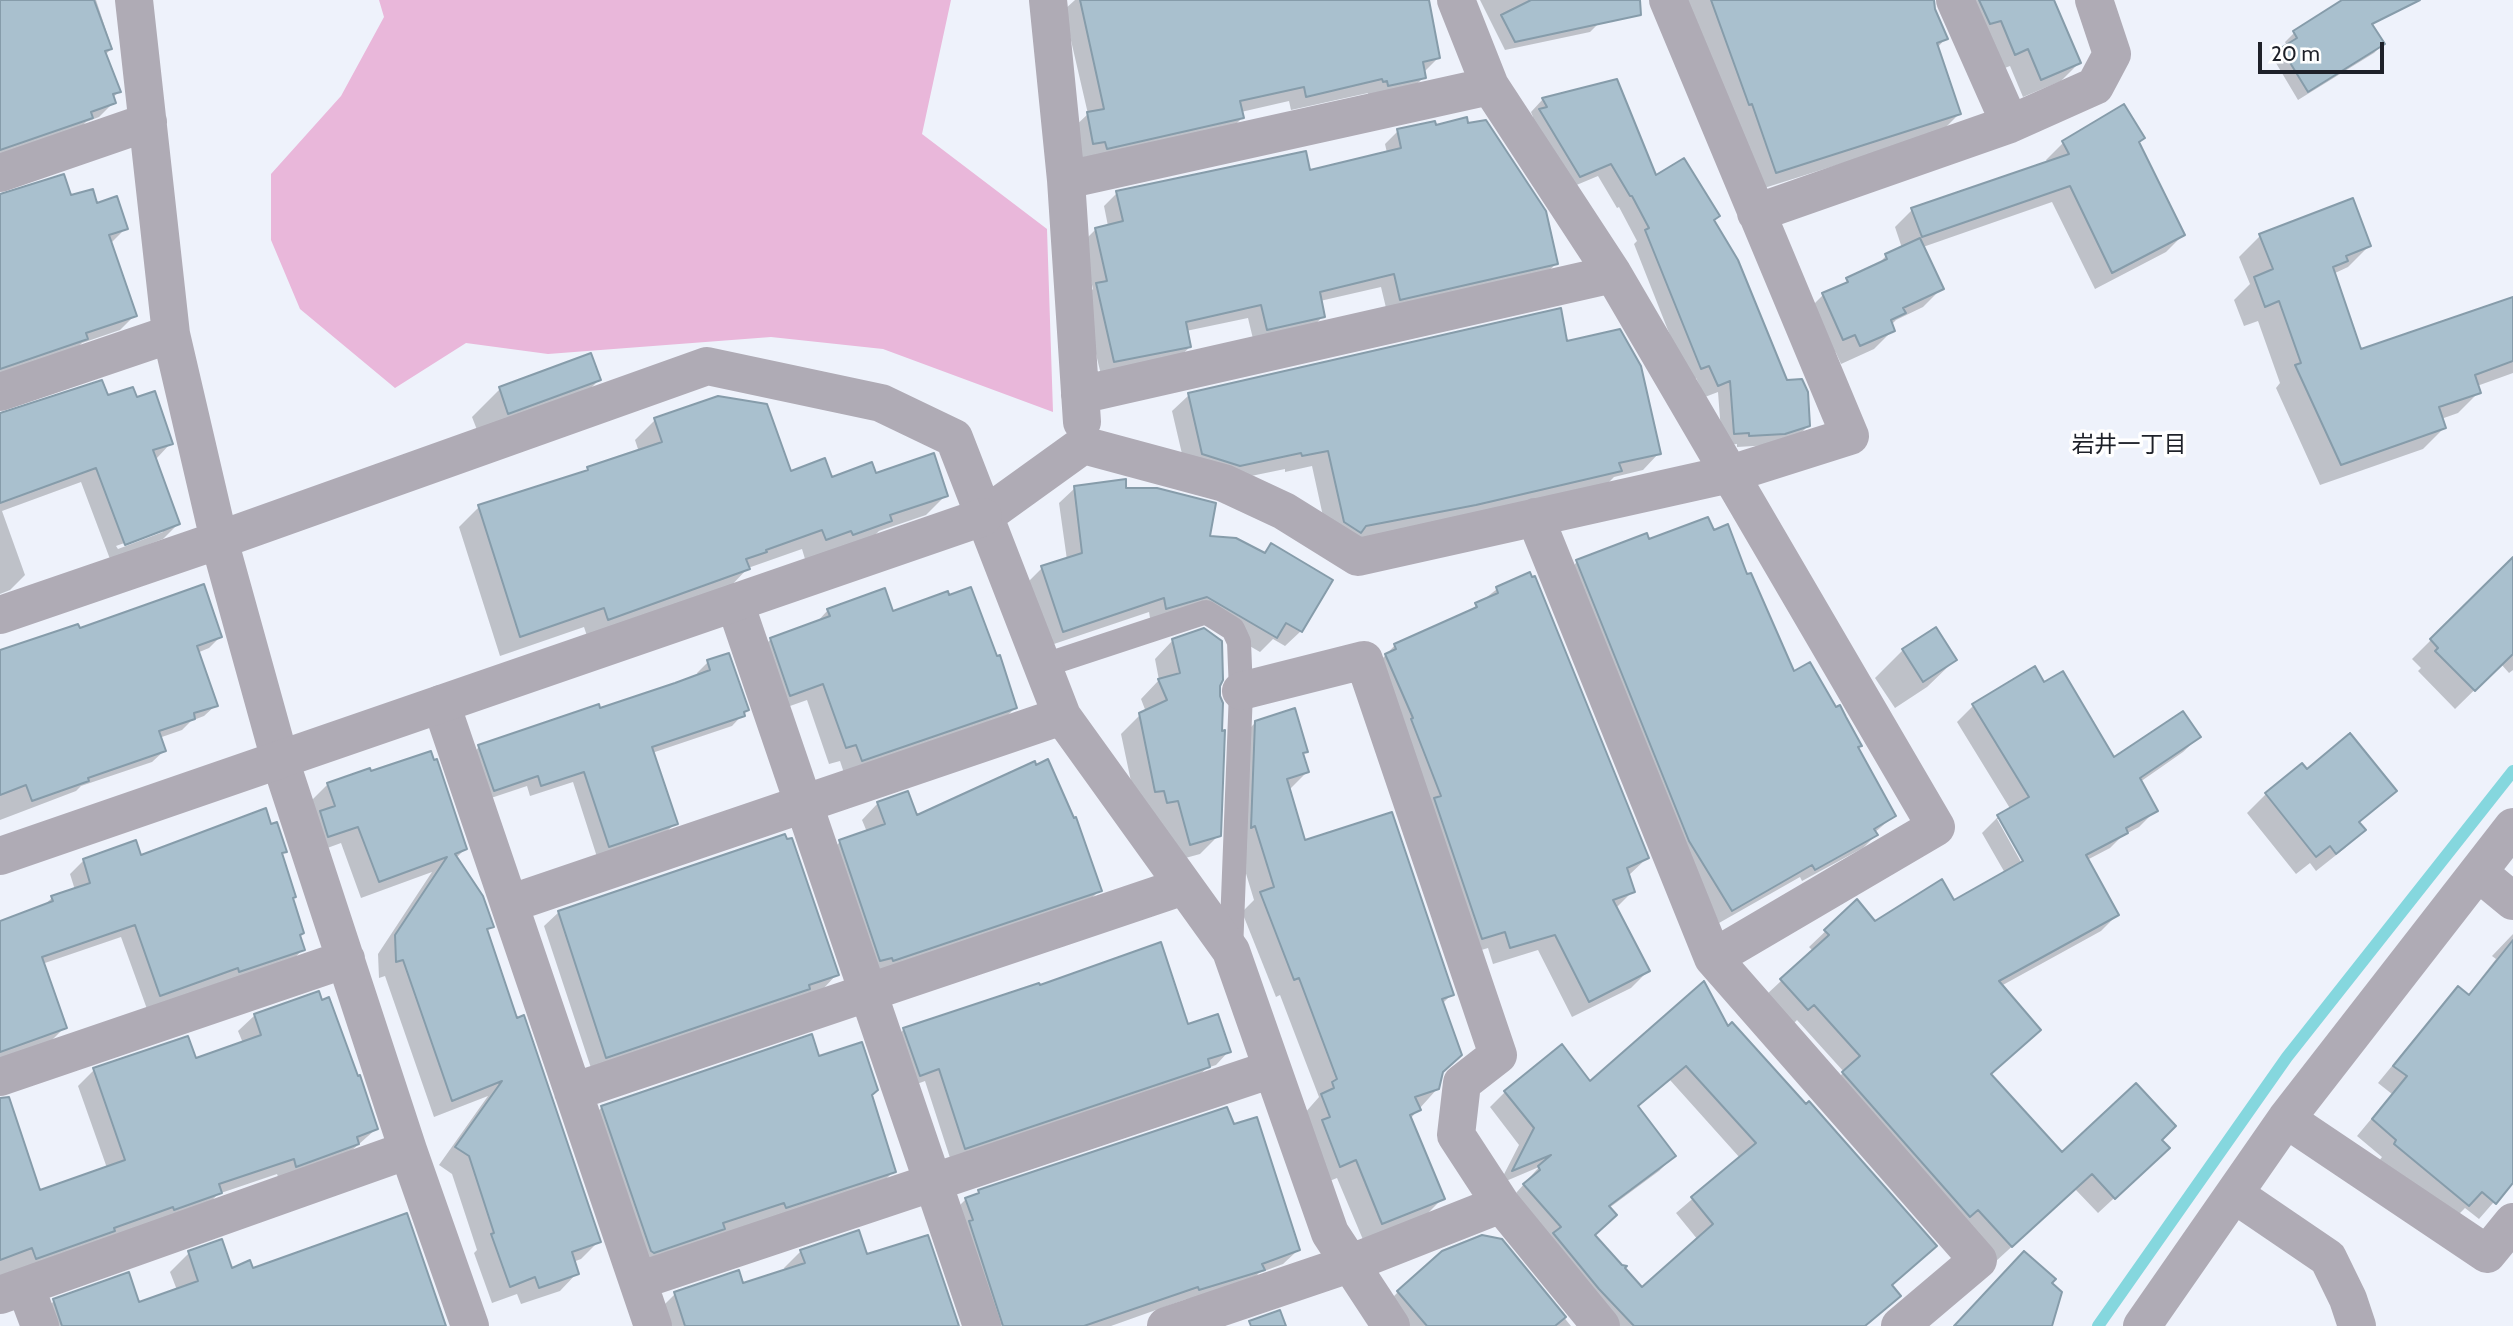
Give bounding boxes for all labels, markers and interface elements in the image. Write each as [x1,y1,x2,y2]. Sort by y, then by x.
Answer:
scale bar [2261,28,2387,72]
text: 20 m [2271,41,2320,66]
district label: 岩井一丁目 [2072,431,2186,459]

